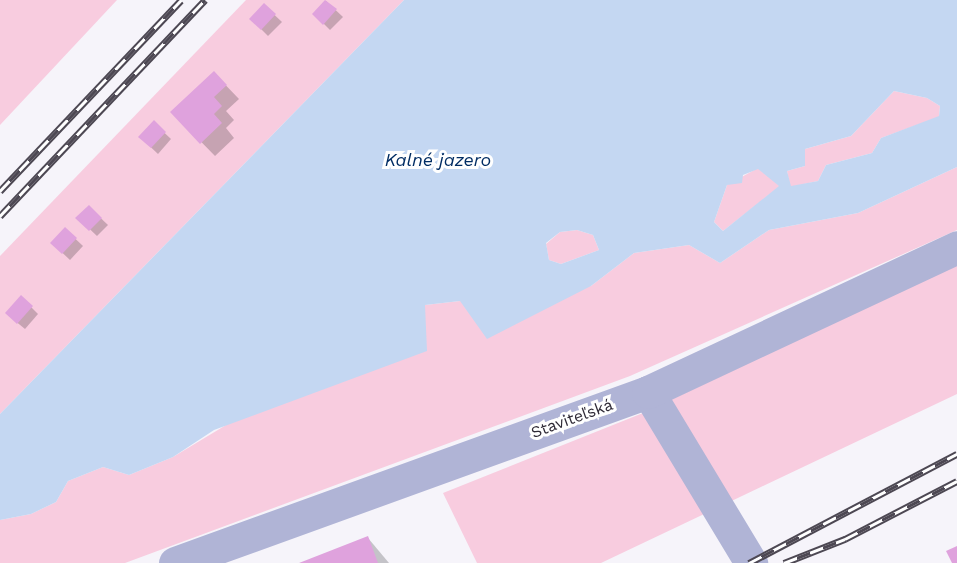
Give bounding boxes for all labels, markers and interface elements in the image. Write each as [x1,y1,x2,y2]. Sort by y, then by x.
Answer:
water label: Kalné jazero [385,149,491,171]
street label: Staviteľská [528,395,616,443]

